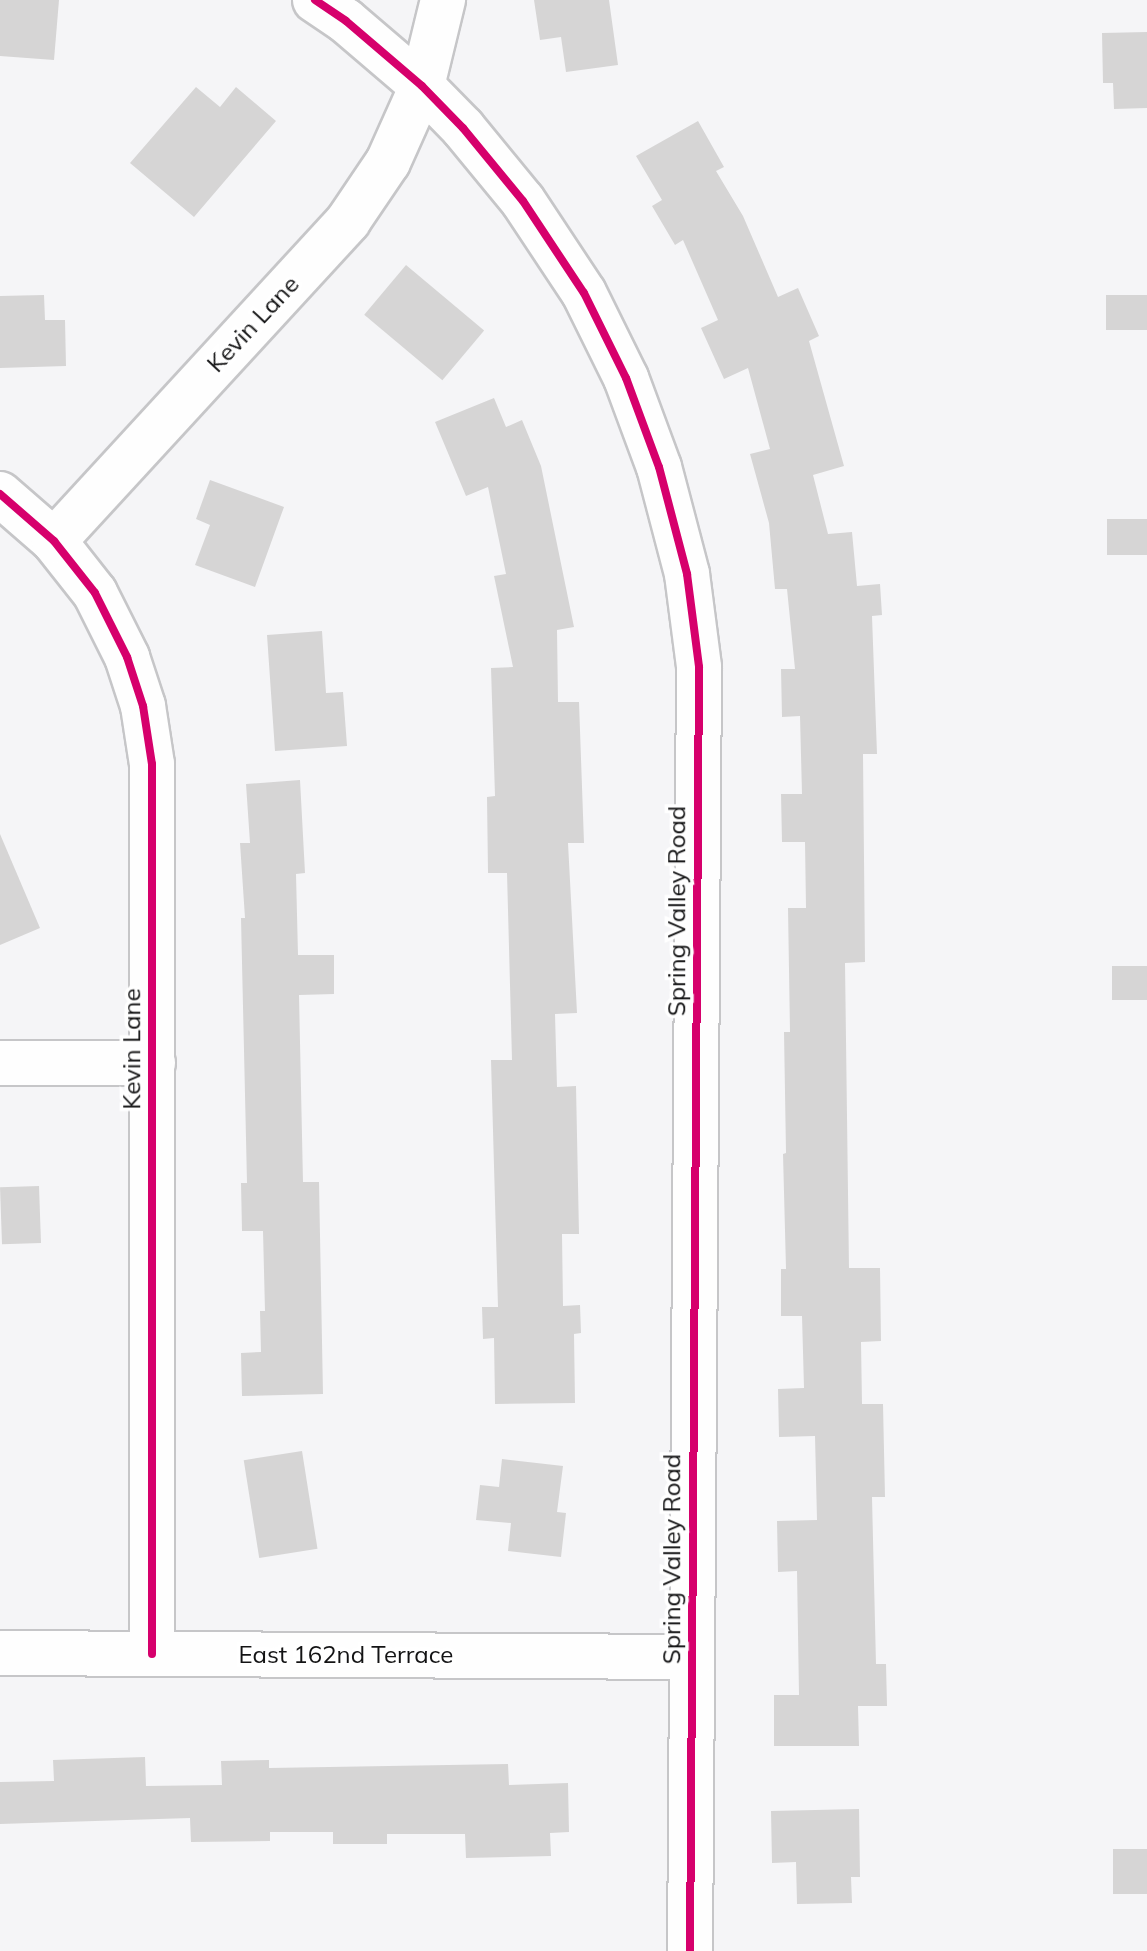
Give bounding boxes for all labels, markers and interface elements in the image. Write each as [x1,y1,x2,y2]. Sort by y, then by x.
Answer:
street label: Kevin Lane [201,270,305,378]
street label: Spring Valley Road [663,806,691,1016]
street label: Kevin Lane [118,988,146,1110]
street label: Spring Valley Road [658,1454,686,1664]
street label: East 162nd Terrace [239,1641,453,1669]

